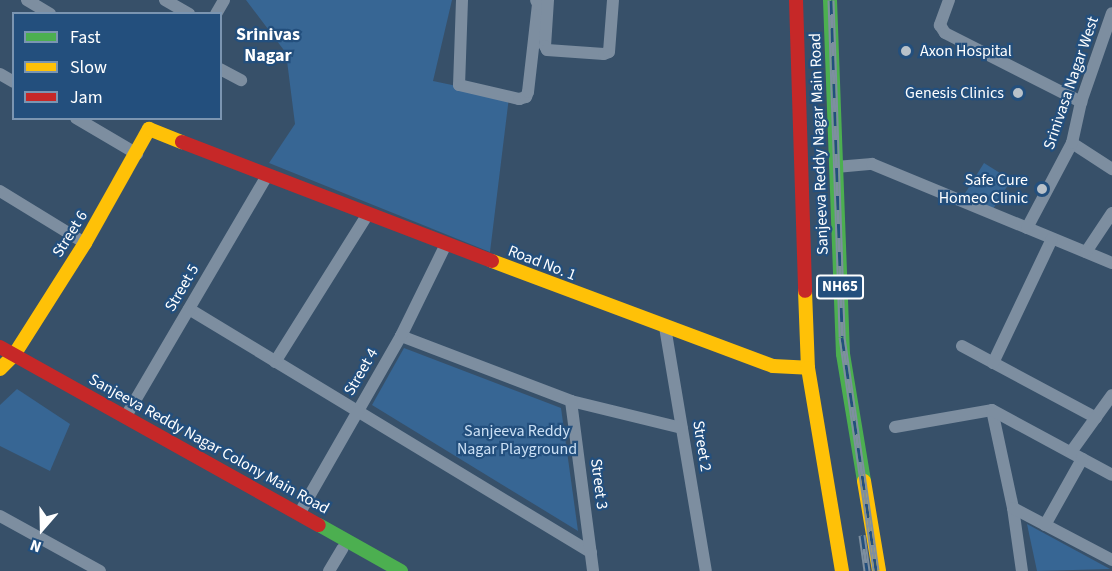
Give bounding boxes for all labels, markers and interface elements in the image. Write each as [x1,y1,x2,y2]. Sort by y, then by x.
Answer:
legend [12,12,222,120]
street label: Srinivasa Nagar West [1039,14,1103,152]
text: Fast [70,25,101,50]
district label: Srinivas Nagar [236,25,300,68]
street label: Sanjeeva Reddy Nagar Main Road [806,33,832,255]
place label: Axon Hospital [920,41,1012,61]
marker: Axon Hospital [897,42,915,60]
text: Slow [70,55,107,80]
place label: Genesis Clinics [905,83,1004,103]
marker: Genesis Clinics [1009,84,1027,102]
text: Jam [70,85,103,110]
place label: Safe Cure Homeo Clinic [939,170,1028,208]
marker: Safe Cure Homeo Clinic [1033,180,1051,198]
street label: Street 6 [48,207,92,261]
street label: Road No. 1 [505,241,579,285]
street label: Street 5 [161,261,203,315]
road number: NH65 [816,275,864,299]
street label: Street 4 [340,345,382,399]
street label: Sanjeeva Reddy Nagar Colony Main Road [85,370,333,518]
street label: Street 2 [689,419,715,473]
park label: Sanjeeva Reddy Nagar Playground [457,421,577,459]
street label: Street 3 [586,457,612,511]
north arrow [12,499,72,559]
text: N [27,534,45,558]

